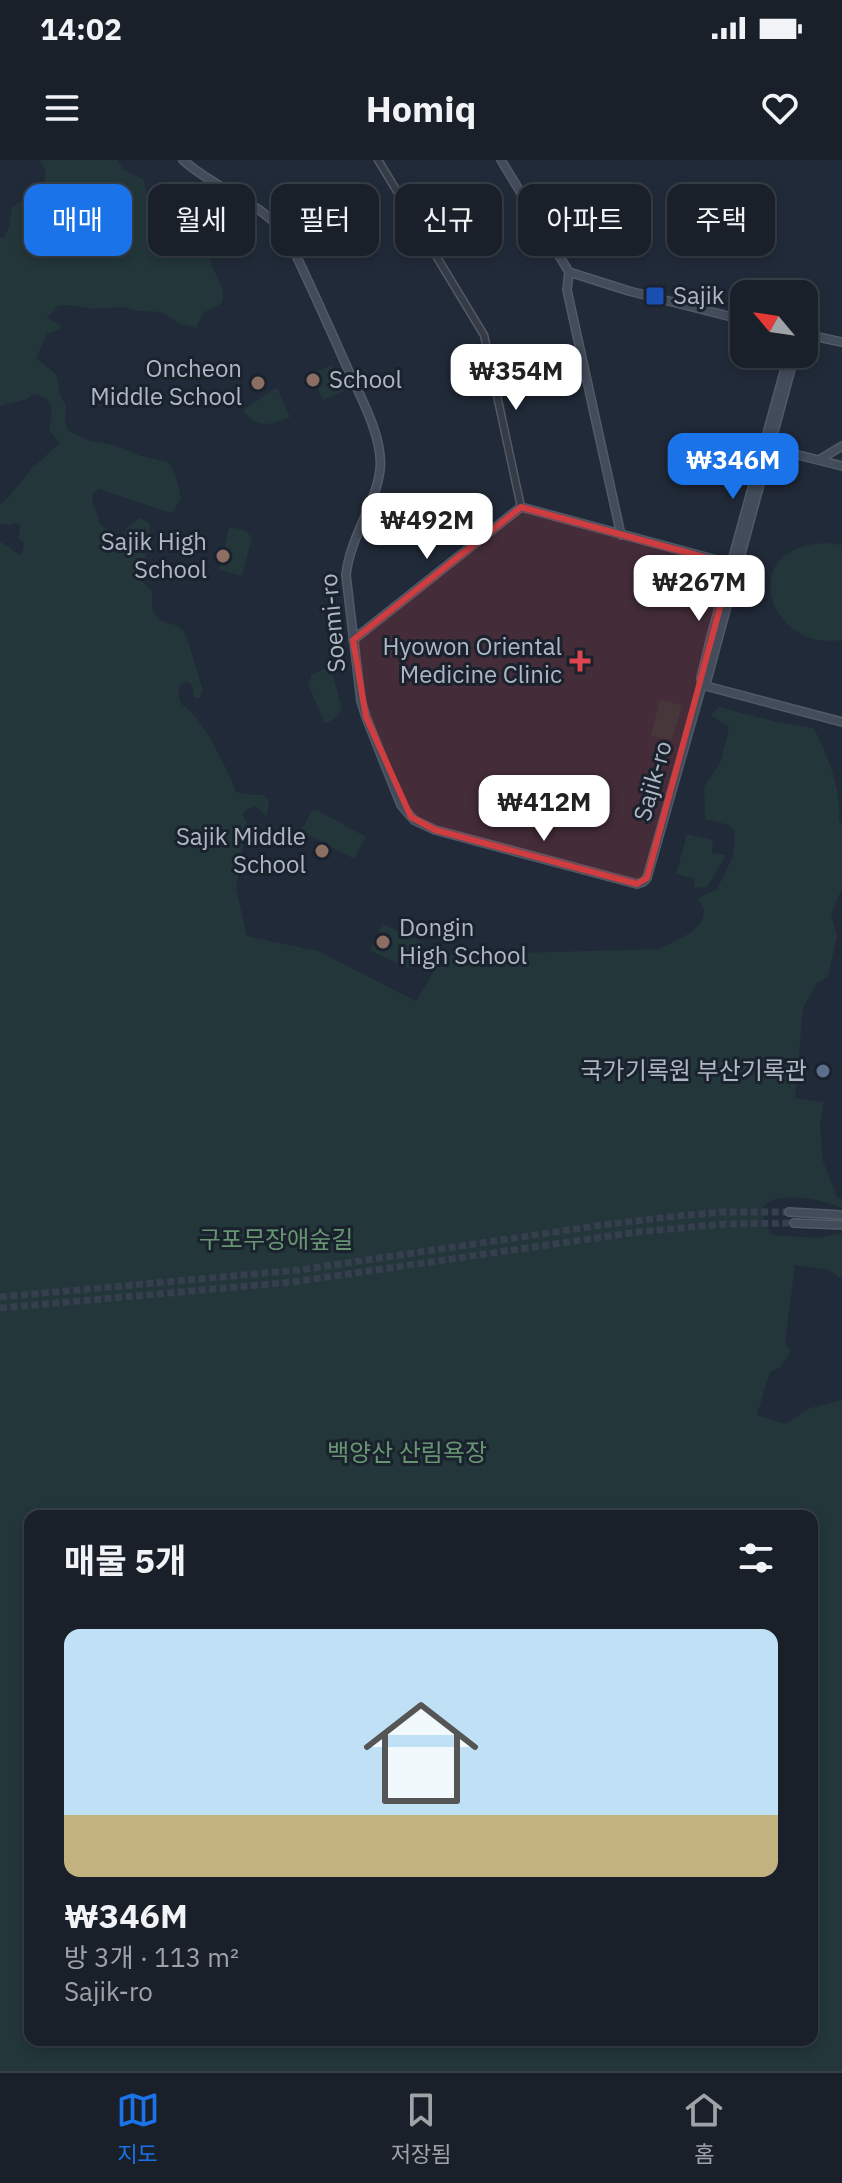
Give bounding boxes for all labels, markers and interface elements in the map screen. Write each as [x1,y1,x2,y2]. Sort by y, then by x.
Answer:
text: 14:02 [40,9,122,48]
text: Homiq [366,85,476,132]
icon: menu [40,86,84,130]
icon: heart [758,86,802,130]
chip: 매매 [24,184,132,256]
chip: 월세 [148,184,255,256]
chip: 필터 [271,184,379,256]
chip: 신규 [395,184,502,256]
chip: 아파트 [518,184,651,256]
chip: 주택 [667,184,775,256]
place label: Sajik [673,279,725,311]
north arrow [730,280,818,368]
map controls [730,280,818,368]
marker: Sajik [644,285,666,307]
pin: ₩354M [460,344,572,412]
place label: Oncheon Middle School [90,352,242,412]
text: ₩354M [469,353,563,387]
place label: School [329,363,402,395]
marker: School [304,371,322,389]
marker: Oncheon Middle School [249,374,267,392]
pin: ₩346M [677,433,789,501]
text: ₩346M [686,442,780,476]
pin: ₩492M [371,493,483,561]
text: ₩492M [380,502,474,536]
place label: Sajik High School [101,525,207,585]
marker: Sajik High School [214,547,232,565]
pin: ₩267M [643,555,755,623]
text: ₩267M [652,564,746,598]
street label: Soemi-ro [312,572,352,674]
place label: Hyowon Oriental Medicine Clinic [382,630,562,690]
marker: Hyowon Oriental Medicine Clinic [569,650,591,672]
street label: Sajik-ro [625,737,679,825]
pin: ₩412M [488,775,600,843]
text: ₩412M [497,784,591,818]
place label: Sajik Middle School [176,820,306,880]
marker: Sajik Middle School [313,842,331,860]
place label: Dongin High School [399,911,527,971]
marker: Dongin High School [374,933,392,951]
place label: 국가기록원 부산기록관 [581,1054,807,1086]
marker: 국가기록원 부산기록관 [814,1062,832,1080]
park label: 구포무장애숲길 [199,1223,353,1255]
park label: 백양산 산림욕장 [327,1436,487,1468]
icon: filters [734,1536,778,1580]
text: 매물 5개 [64,1538,186,1582]
icon: home [349,1681,493,1825]
text: ₩346M [64,1893,188,1937]
text: 방 3개 · 113 m² [64,1940,239,1974]
text: Sajik-ro [64,1974,153,2008]
tab: 지도 [116,2088,160,2168]
tab: 저장됨 [391,2088,451,2168]
tab: 홈 [682,2088,726,2168]

